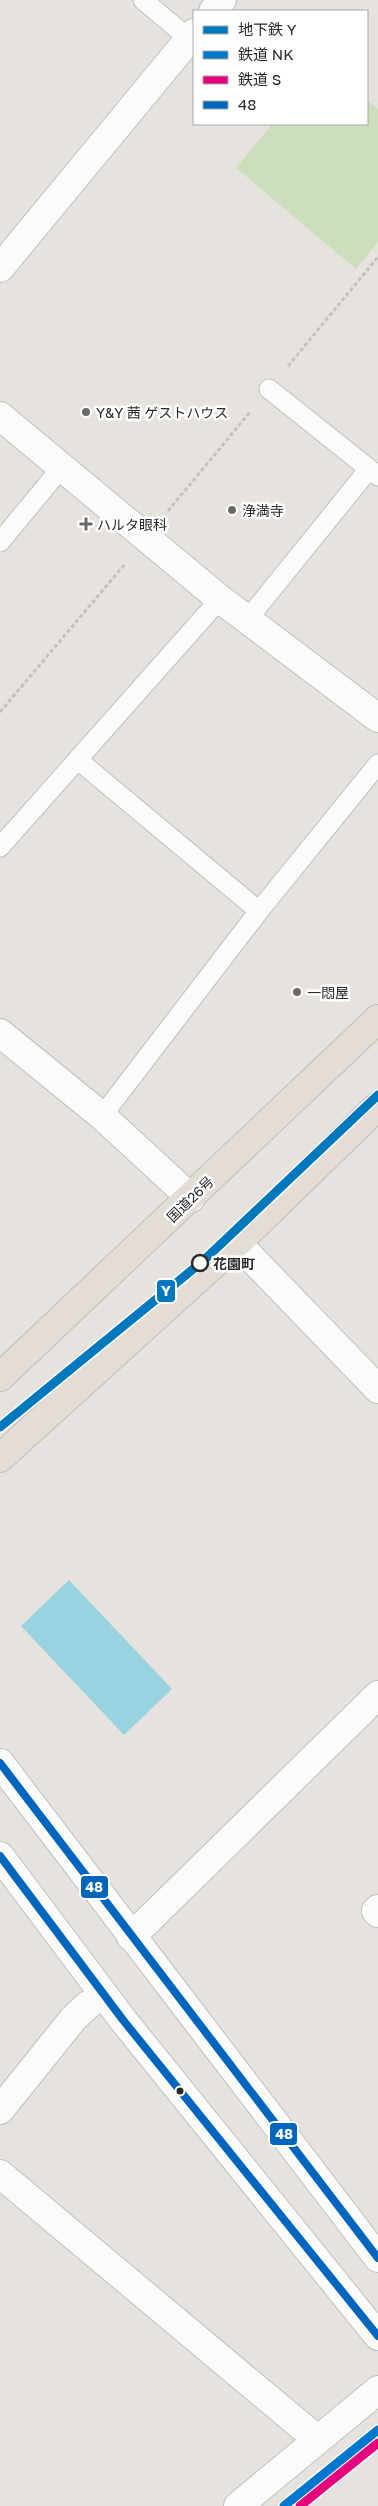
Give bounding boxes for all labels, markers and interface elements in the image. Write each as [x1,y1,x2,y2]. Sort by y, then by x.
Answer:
legend [193,10,368,125]
text: 地下鉄 Y [238,20,297,38]
text: 鉄道 NK [238,45,294,63]
text: 鉄道 S [238,70,281,88]
text: 48 [238,95,256,113]
place label: Y&Y 茜 ゲストハウス [96,404,228,421]
marker: Y&Y 茜 ゲストハウス [80,406,92,418]
place label: 浄満寺 [242,502,284,519]
marker: 浄満寺 [226,504,238,516]
place label: ハルタ眼科 [97,516,167,533]
marker: ハルタ眼科 [79,517,93,531]
place label: 一悶屋 [307,984,349,1001]
marker: 一悶屋 [291,986,303,998]
street label: 国道26号 [163,1173,217,1225]
marker: 花園町 [191,1254,209,1272]
place label: 花園町 [213,1255,255,1272]
line badge: Y [156,1279,176,1303]
text: Y [161,1282,171,1299]
line badge: 48 [80,1875,109,1899]
text: 48 [85,1878,103,1895]
unlabelled marker [175,2086,185,2096]
line badge: 48 [269,2122,298,2146]
text: 48 [275,2125,293,2142]

